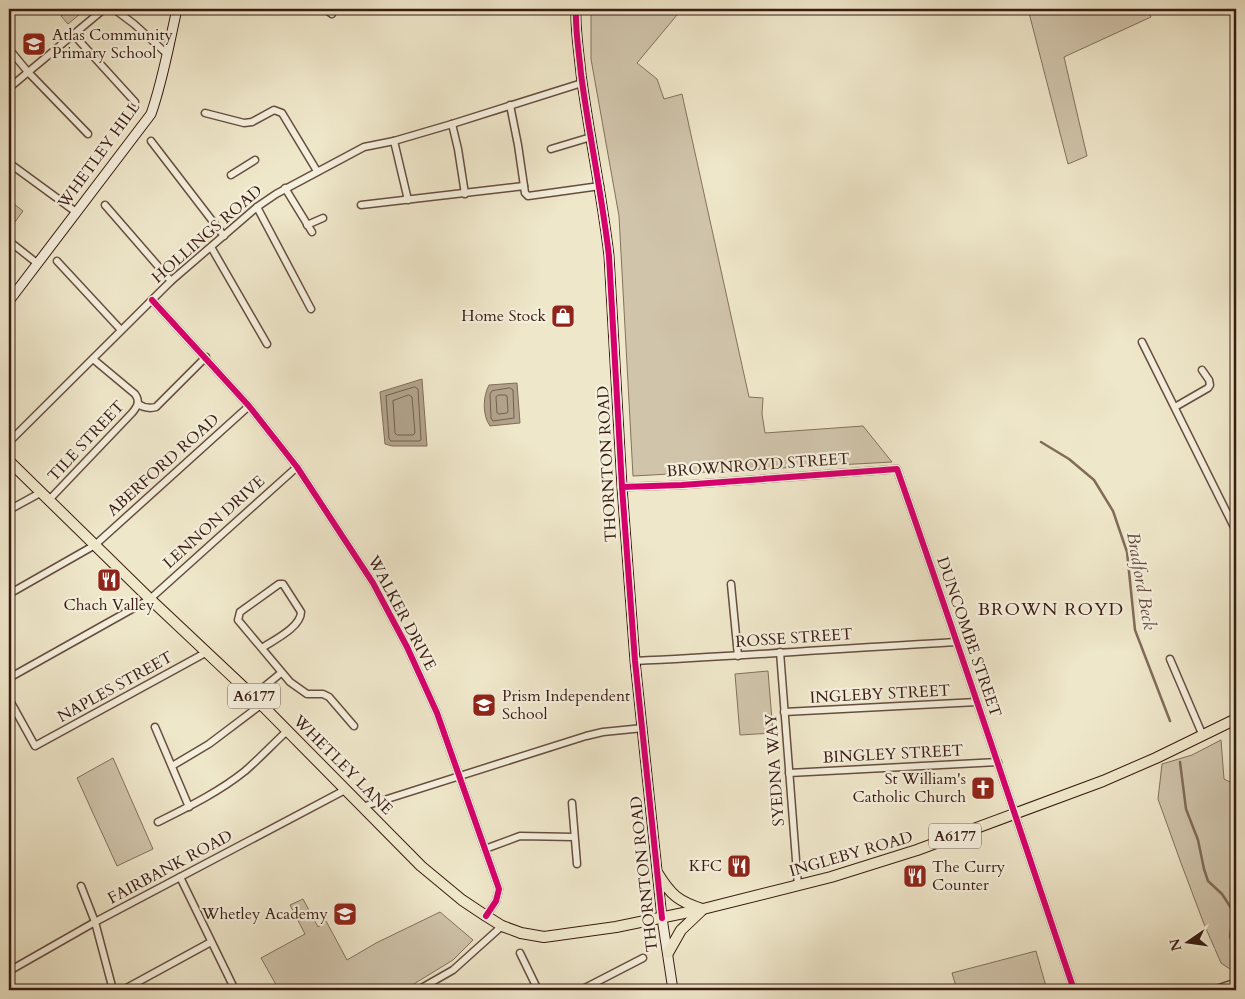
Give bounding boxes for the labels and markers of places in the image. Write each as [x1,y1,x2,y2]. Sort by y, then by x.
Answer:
place label: Atlas Community Primary School [52,24,173,64]
school or university icon: Atlas Community Primary School [21,31,47,57]
shop icon: Home Stock [550,303,576,329]
place label: Home Stock [461,305,546,327]
restaurant icon: Chach Valley [96,567,122,593]
place label: Chach Valley [64,594,155,616]
place label: Prism Independent School [502,685,630,725]
school or university icon: Prism Independent School [471,692,497,718]
place label: St William's Catholic Church [852,768,966,808]
church icon: St William's Catholic Church [970,775,996,801]
restaurant icon: KFC [726,853,752,879]
place label: KFC [689,855,722,877]
place label: The Curry Counter [932,856,1006,896]
restaurant icon: The Curry Counter [902,863,928,889]
school or university icon: Whetley Academy [332,901,358,927]
place label: Whetley Academy [201,903,329,925]

